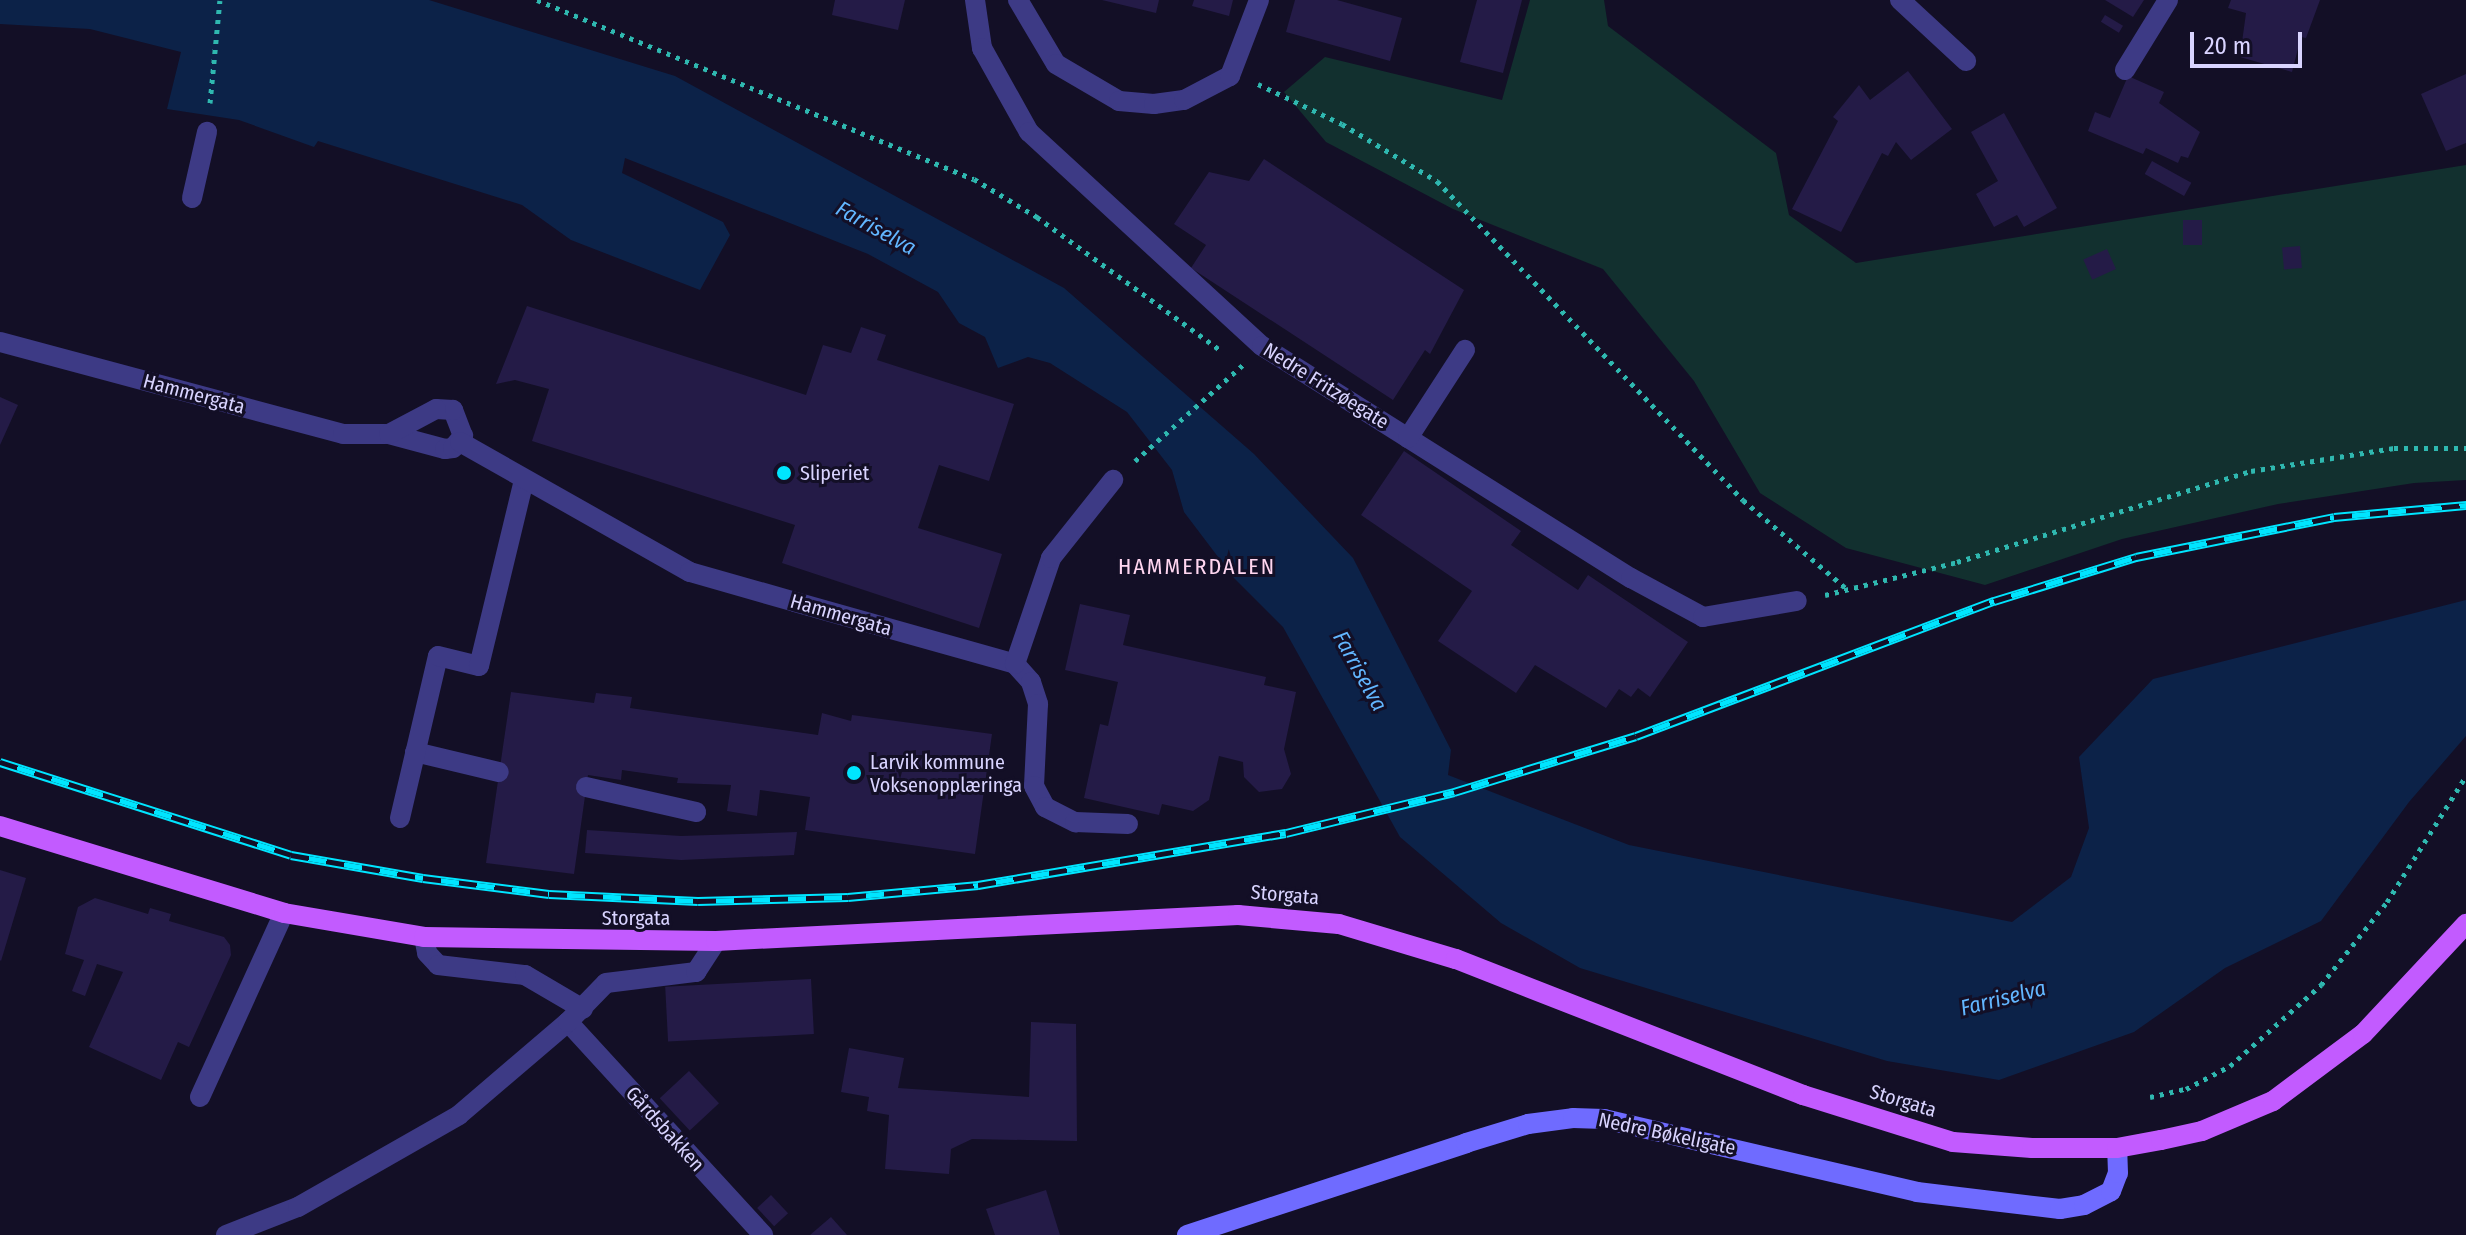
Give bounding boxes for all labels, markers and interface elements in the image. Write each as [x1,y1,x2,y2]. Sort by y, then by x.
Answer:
scale bar [2194,16,2306,66]
text: 20 m [2204,32,2251,60]
water label: Farriselva [831,195,921,261]
street label: Nedre Fritzøegate [1259,338,1393,434]
street label: Hammergata [141,369,247,419]
place label: Sliperiet [800,461,869,485]
marker: Sliperiet [775,464,793,482]
district label: HAMMERDALEN [1118,554,1276,580]
street label: Hammergata [788,589,894,641]
water label: Farriselva [1327,626,1393,716]
place label: Larvik kommune Voksenopplæringa [870,750,1022,797]
marker: Larvik kommune Voksenopplæringa [845,764,863,782]
street label: Storgata [1250,880,1320,910]
street label: Storgata [602,906,670,930]
water label: Farriselva [1957,975,2049,1021]
street label: Storgata [1867,1080,1939,1122]
street label: Gårdsbakken [621,1082,709,1176]
street label: Nedre Bøkeligate [1596,1108,1738,1160]

